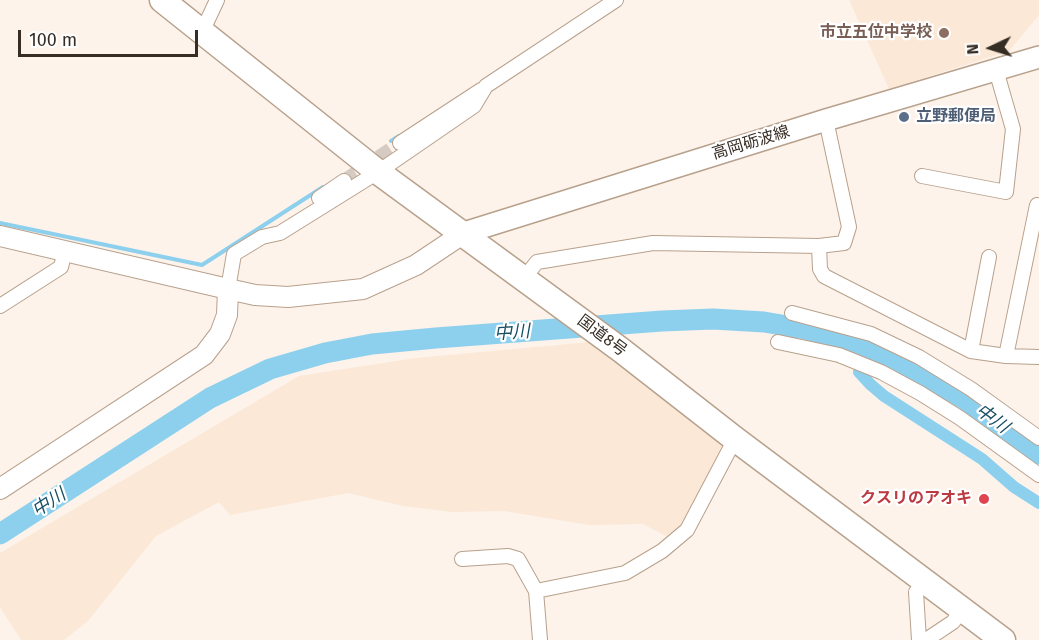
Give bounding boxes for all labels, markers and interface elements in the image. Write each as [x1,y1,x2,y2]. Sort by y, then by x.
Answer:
scale bar [21,18,201,56]
north arrow [961,18,1021,78]
place label: 市立五位中学校 [820,23,932,43]
marker: 市立五位中学校 [937,26,951,40]
text: 100 m [29,29,77,51]
text: N [963,43,982,55]
place label: 立野郵便局 [916,107,996,127]
marker: 立野郵便局 [897,110,911,124]
street label: 高岡砺波線 [710,122,792,164]
street label: 国道8号 [574,311,630,361]
water label: 中川 [493,321,531,345]
water label: 中川 [971,400,1013,438]
water label: 中川 [28,484,70,522]
place label: クスリのアオキ [860,489,972,509]
marker: クスリのアオキ [977,492,991,506]

